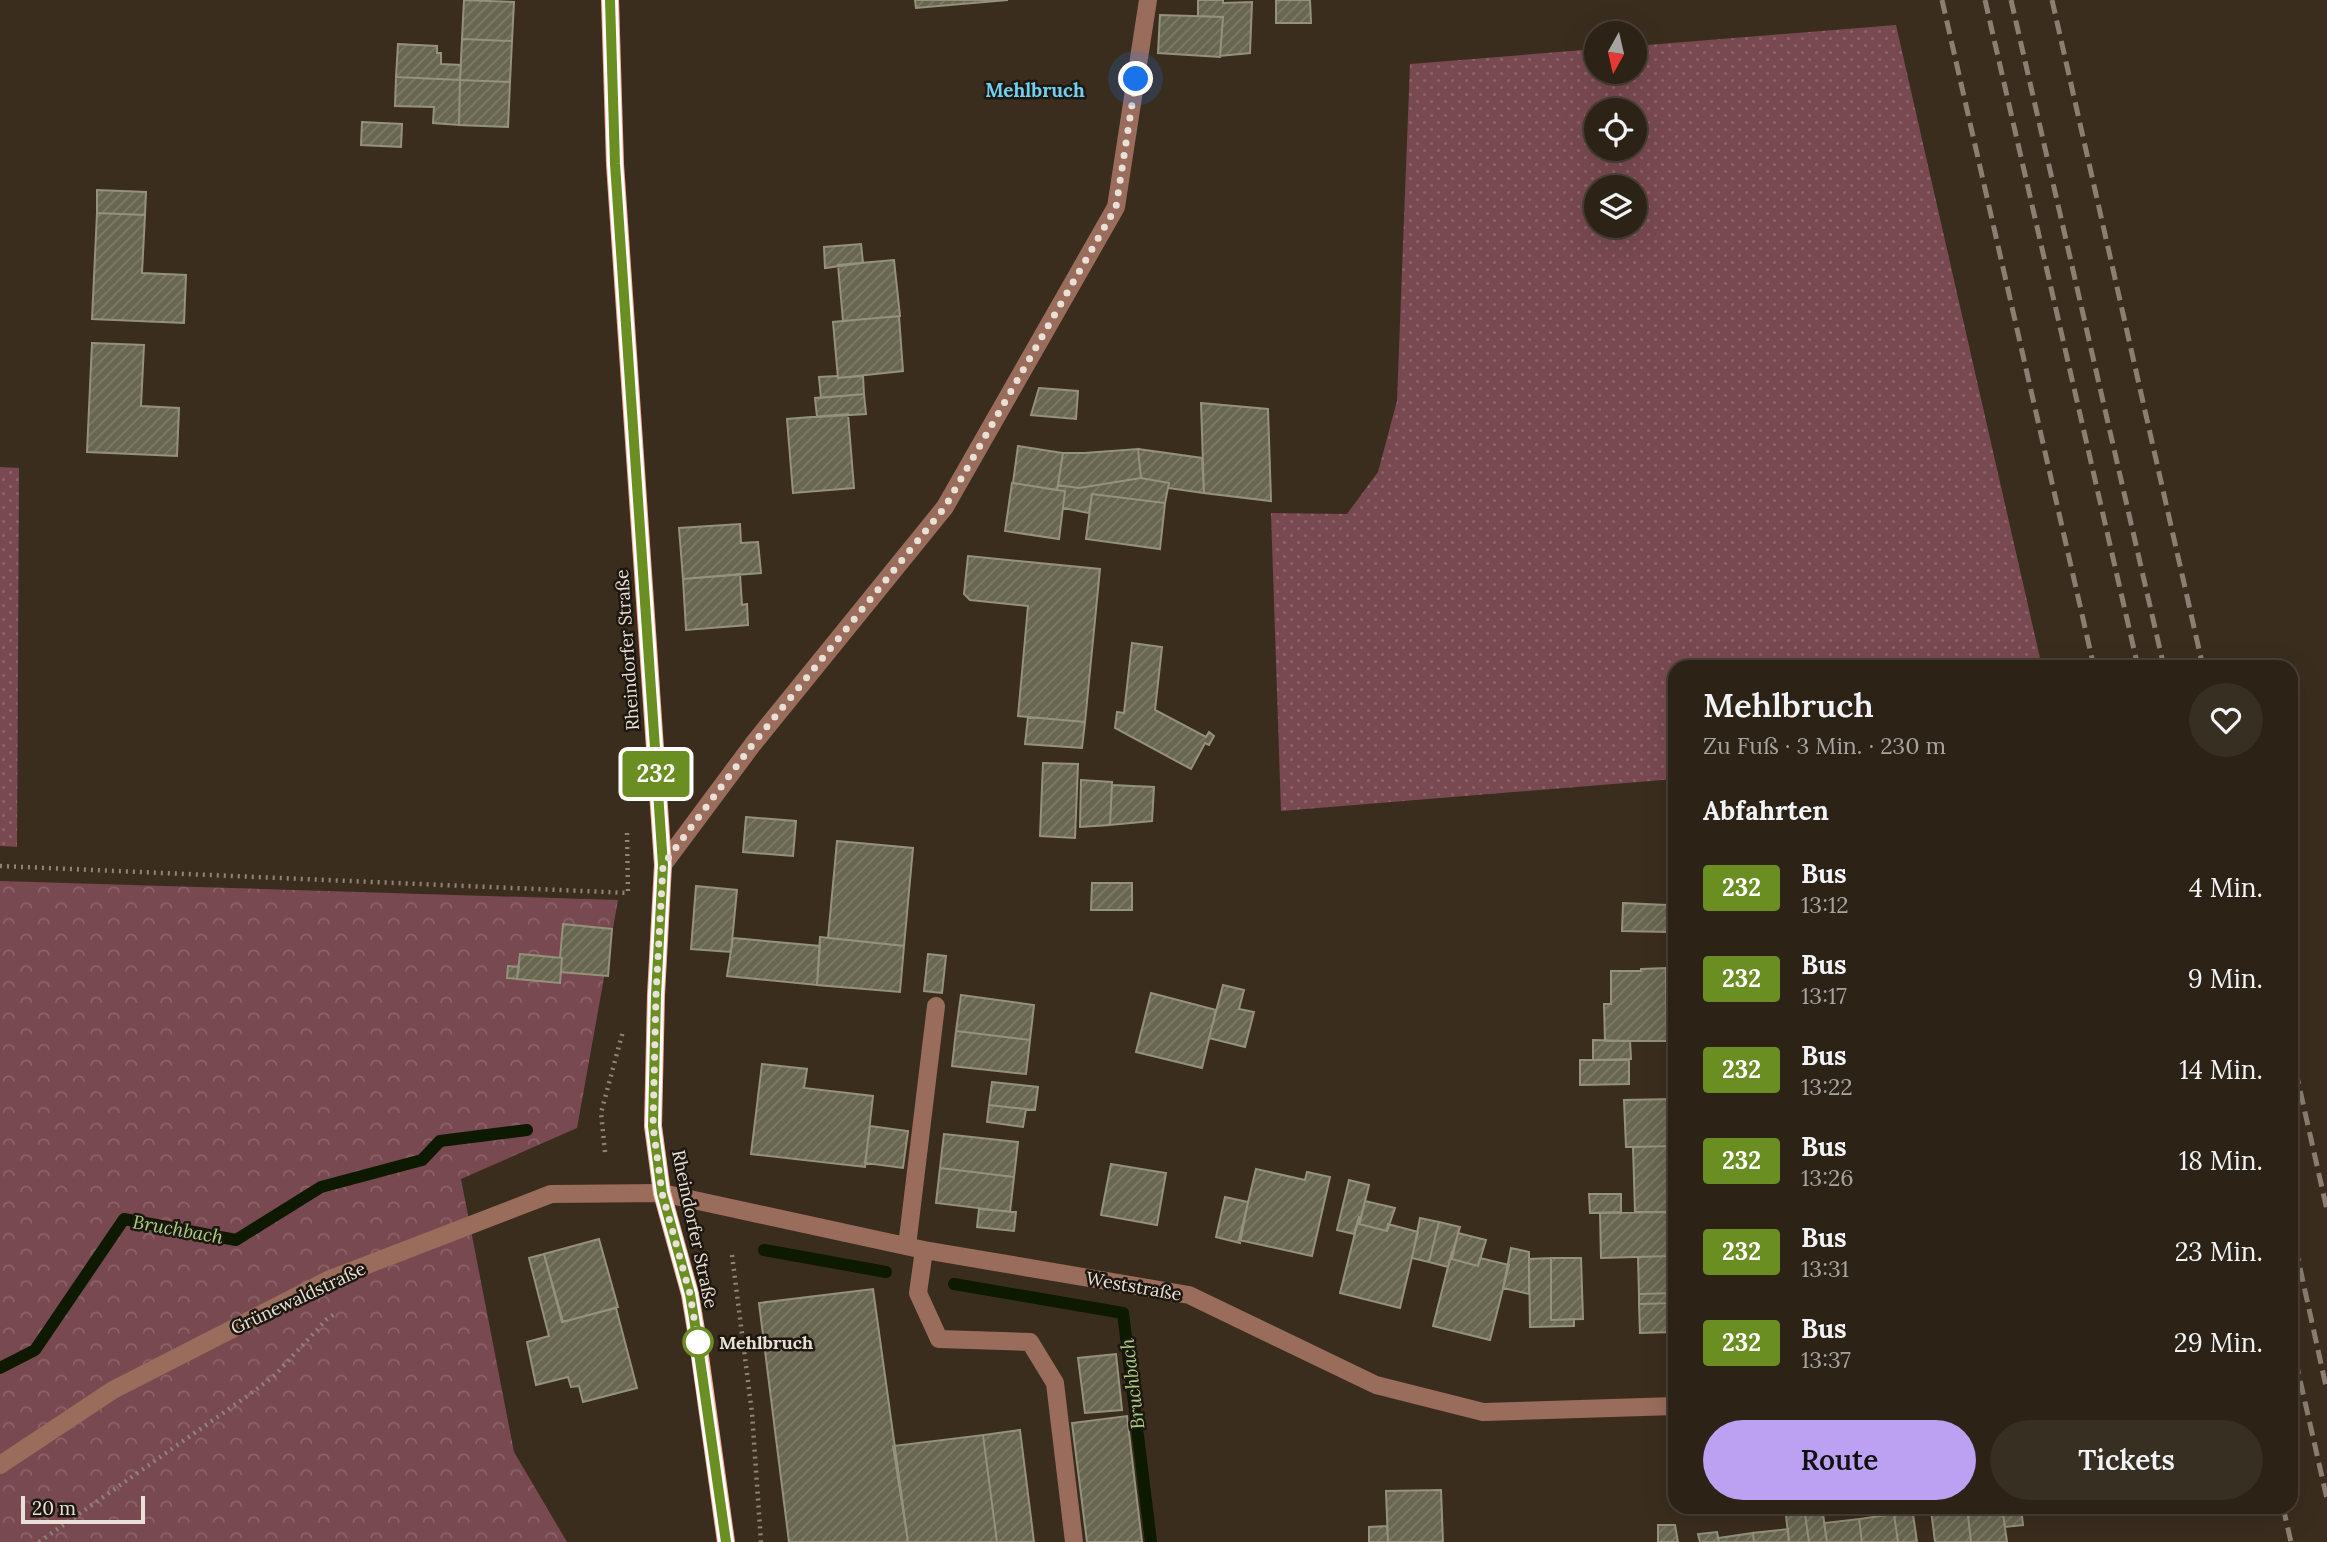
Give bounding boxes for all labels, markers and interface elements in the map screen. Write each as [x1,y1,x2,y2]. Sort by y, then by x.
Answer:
north arrow [1584,21,1647,84]
map controls [1584,21,1647,238]
your location [1118,61,1153,96]
district label: Mehlbruch [985,78,1085,102]
button: locate [1584,98,1647,161]
button: layers [1584,175,1647,238]
street label: Rheindorfer Straße [610,569,644,731]
button: heart [2189,683,2263,757]
text: Mehlbruch [1703,684,1874,726]
text: Zu Fuß · 3 Min. · 230 m [1703,731,1946,760]
line badge: 232 [616,751,696,797]
text: 232 [636,758,676,789]
text: Abfahrten [1703,794,1829,827]
text: Bus [1801,857,1847,890]
text: 4 Min. [2189,871,2263,904]
text: 232 [1722,872,1761,903]
text: 13:12 [1801,890,1849,919]
text: Bus [1801,948,1847,981]
text: 9 Min. [2188,962,2263,995]
text: 232 [1722,963,1761,994]
text: 13:17 [1801,981,1847,1010]
text: Bus [1801,1039,1847,1072]
text: 14 Min. [2179,1053,2263,1086]
text: 232 [1722,1054,1761,1085]
text: 13:22 [1801,1072,1853,1101]
text: Bus [1801,1130,1847,1163]
text: 18 Min. [2179,1144,2263,1177]
text: 232 [1722,1145,1761,1176]
street label: Rheindorfer Straße [667,1148,723,1310]
text: 13:26 [1801,1163,1854,1192]
water label: Bruchbach [131,1209,225,1249]
text: Bus [1801,1221,1847,1254]
text: 23 Min. [2175,1235,2263,1268]
text: 232 [1722,1236,1761,1267]
text: 13:31 [1801,1254,1849,1283]
street label: Grünewaldstraße [227,1257,369,1339]
street label: Weststraße [1084,1266,1184,1306]
text: Bus [1801,1312,1847,1345]
text: 29 Min. [2174,1326,2263,1359]
marker: Mehlbruch [683,1327,713,1357]
text: 232 [1722,1327,1761,1358]
place label: Mehlbruch [719,1331,813,1354]
water label: Bruchbach [1114,1337,1149,1431]
text: 13:37 [1801,1345,1851,1374]
button: Route [1703,1420,1976,1500]
button: Tickets [1990,1420,2263,1500]
scale bar [21,1493,145,1525]
text: 20 m [32,1496,76,1520]

